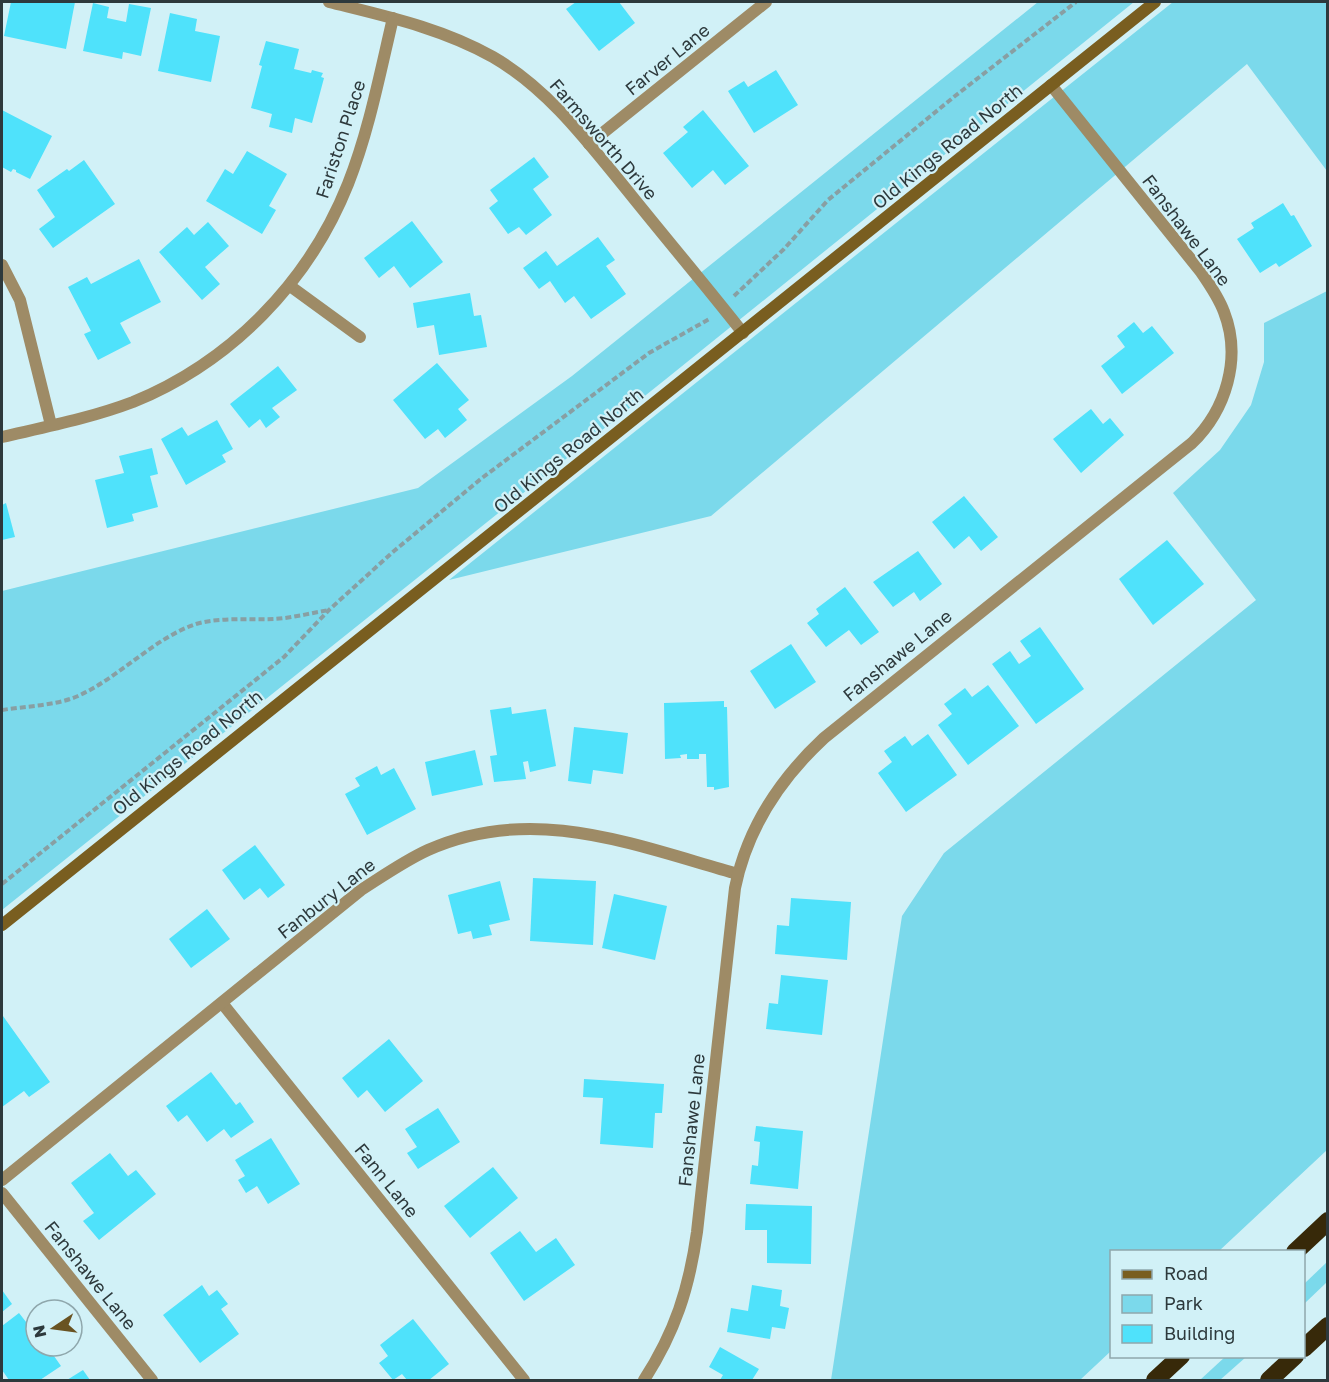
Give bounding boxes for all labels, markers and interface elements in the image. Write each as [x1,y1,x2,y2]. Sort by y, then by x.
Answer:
street label: Farver Lane [620,18,714,100]
street label: Farmsworth Drive [546,74,662,204]
street label: Fariston Place [310,77,370,201]
street label: Old Kings Road North [868,79,1026,213]
street label: Fanshawe Lane [1138,170,1236,290]
street label: Old Kings Road North [489,383,647,517]
street label: Fanshawe Lane [838,604,956,706]
street label: Old Kings Road North [108,685,266,819]
street label: Fanbury Lane [273,853,379,943]
street label: Fanshawe Lane [673,1052,709,1188]
street label: Fann Lane [350,1138,424,1222]
street label: Fanshawe Lane [40,1216,142,1334]
legend [1110,1250,1305,1358]
text: Road [1164,1262,1208,1284]
text: Park [1164,1292,1203,1314]
north arrow [24,1298,84,1358]
text: Building [1164,1322,1235,1344]
text: N [28,1323,50,1340]

